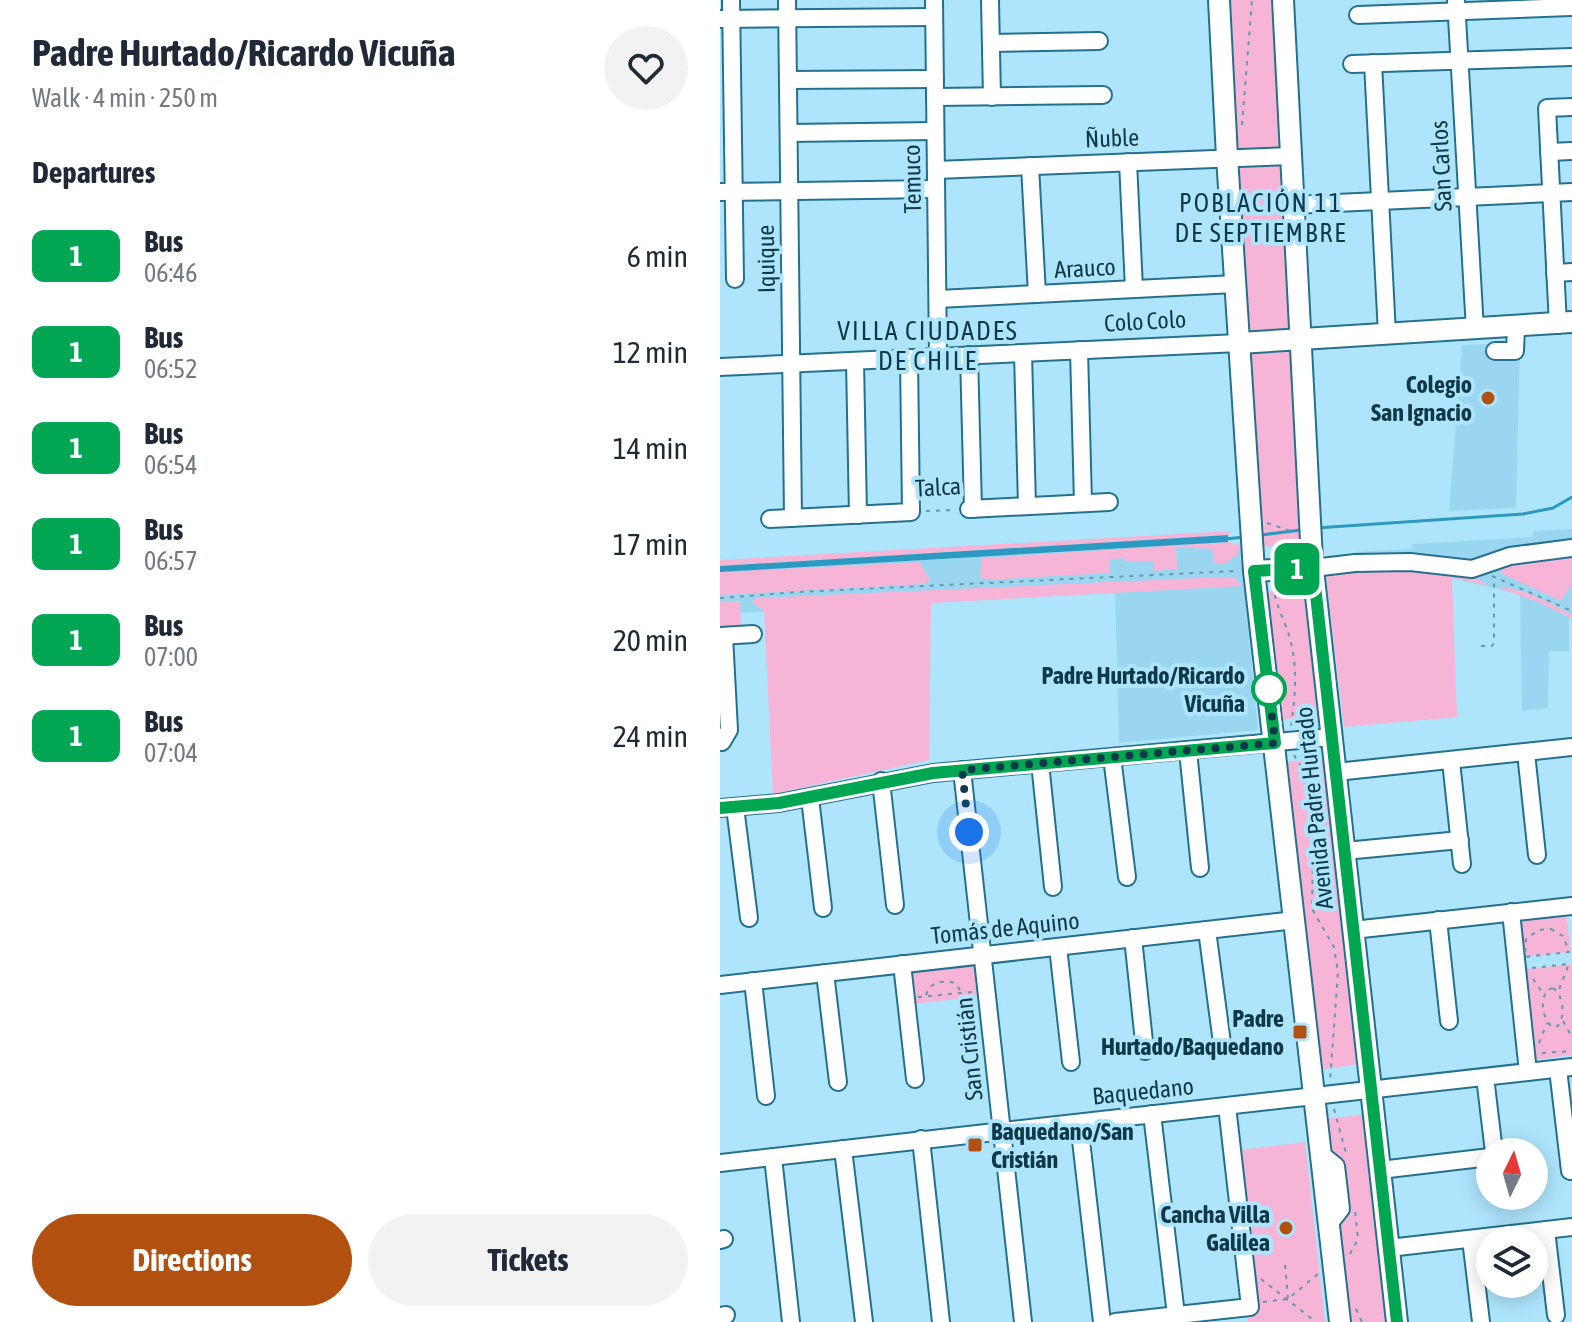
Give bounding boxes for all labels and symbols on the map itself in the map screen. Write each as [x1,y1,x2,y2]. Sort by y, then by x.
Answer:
street label: San Carlos [1425,120,1457,212]
street label: Ñuble [1084,124,1140,152]
street label: Temuco [898,144,926,214]
district label: POBLACIÓN 11 DE SEPTIEMBRE [1175,188,1347,248]
street label: Iquique [752,225,780,293]
street label: Arauco [1054,253,1116,283]
street label: Colo Colo [1103,305,1187,337]
district label: VILLA CIUDADES DE CHILE [837,316,1019,376]
place label: Colegio San Ignacio [1371,371,1472,426]
marker: Colegio San Ignacio [1479,389,1497,407]
street label: Talca [914,472,962,502]
line badge: 1 [1271,543,1323,595]
place label: Padre Hurtado/Ricardo Vicuña [1041,662,1245,717]
marker: Padre Hurtado/Ricardo Vicuña [1252,672,1286,706]
street label: Avenida Padre Hurtado [1290,705,1338,911]
your location [949,812,989,852]
street label: Tomás de Aquino [929,907,1081,949]
street label: San Cristián [950,996,988,1102]
place label: Padre Hurtado/Baquedano [1101,1005,1284,1060]
marker: Padre Hurtado/Baquedano [1291,1023,1309,1041]
street label: Baquedano [1091,1072,1195,1110]
place label: Baquedano/San Cristián [991,1118,1134,1173]
marker: Baquedano/San Cristián [966,1136,984,1154]
north arrow [1476,1138,1548,1210]
place label: Cancha Villa Galilea [1160,1201,1270,1256]
marker: Cancha Villa Galilea [1277,1219,1295,1237]

